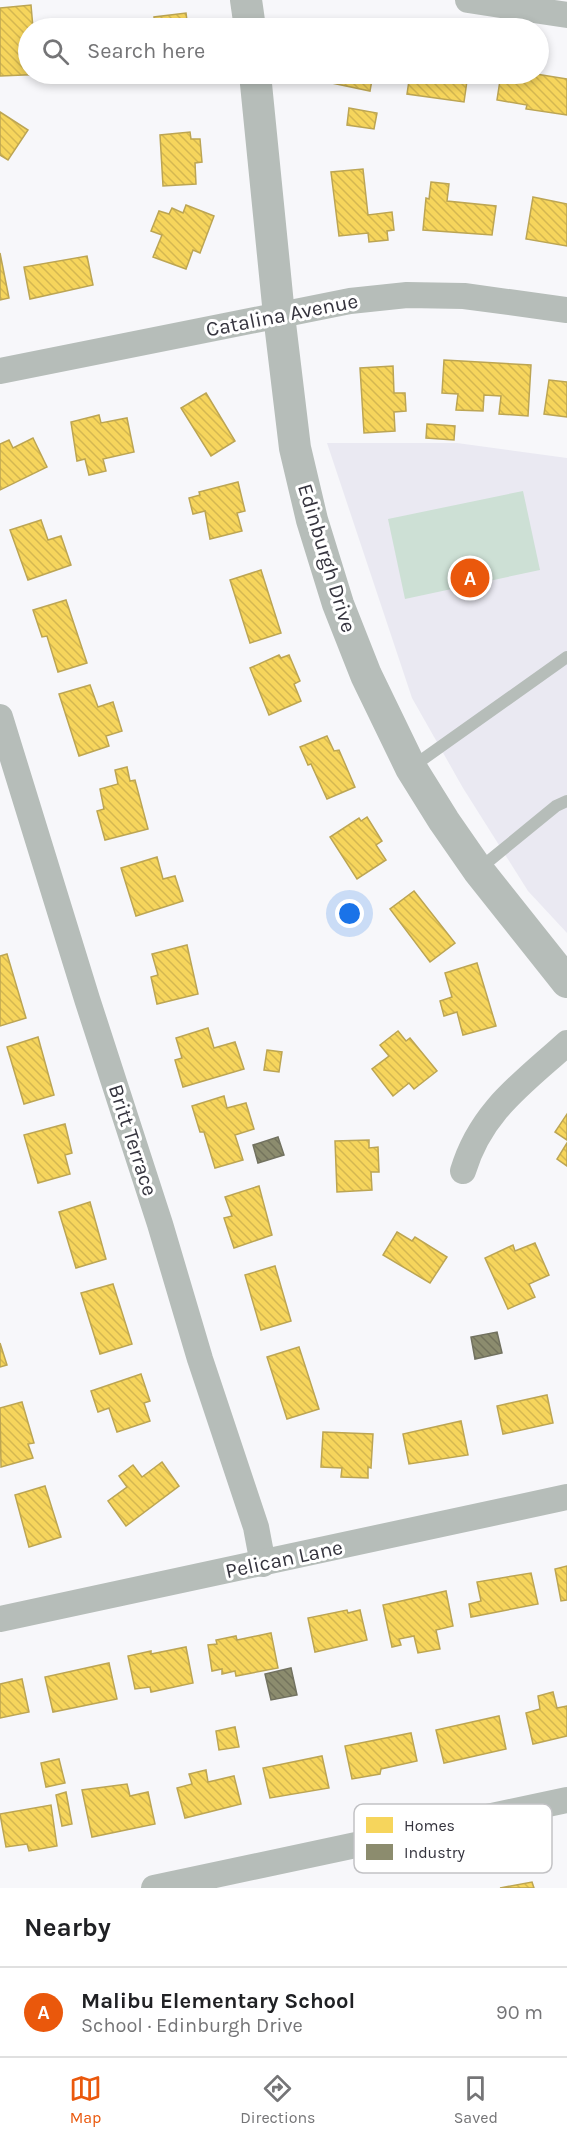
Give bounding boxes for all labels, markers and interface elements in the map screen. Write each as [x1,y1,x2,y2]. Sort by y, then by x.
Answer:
search box [18,18,549,84]
icon: search [39,35,72,68]
text: Search here [87,38,205,64]
street label: Catalina Avenue [204,288,360,342]
street label: Edinburgh Drive [293,481,361,635]
pin: A [450,556,490,600]
your location [335,899,364,928]
street label: Britt Terrace [104,1081,162,1199]
street label: Pelican Lane [223,1535,345,1583]
legend [354,1804,552,1873]
text: Homes [404,1816,455,1835]
text: Industry [404,1843,466,1862]
text: Nearby [24,1912,111,1943]
text: Malibu Elementary School [81,1988,355,2014]
text: A [37,2001,50,2024]
text: 90 m [496,2001,543,2024]
text: School · Edinburgh Drive [81,2014,303,2037]
tab: Map [69,2072,102,2127]
tab: Directions [240,2072,315,2127]
tab: Saved [454,2072,498,2127]

